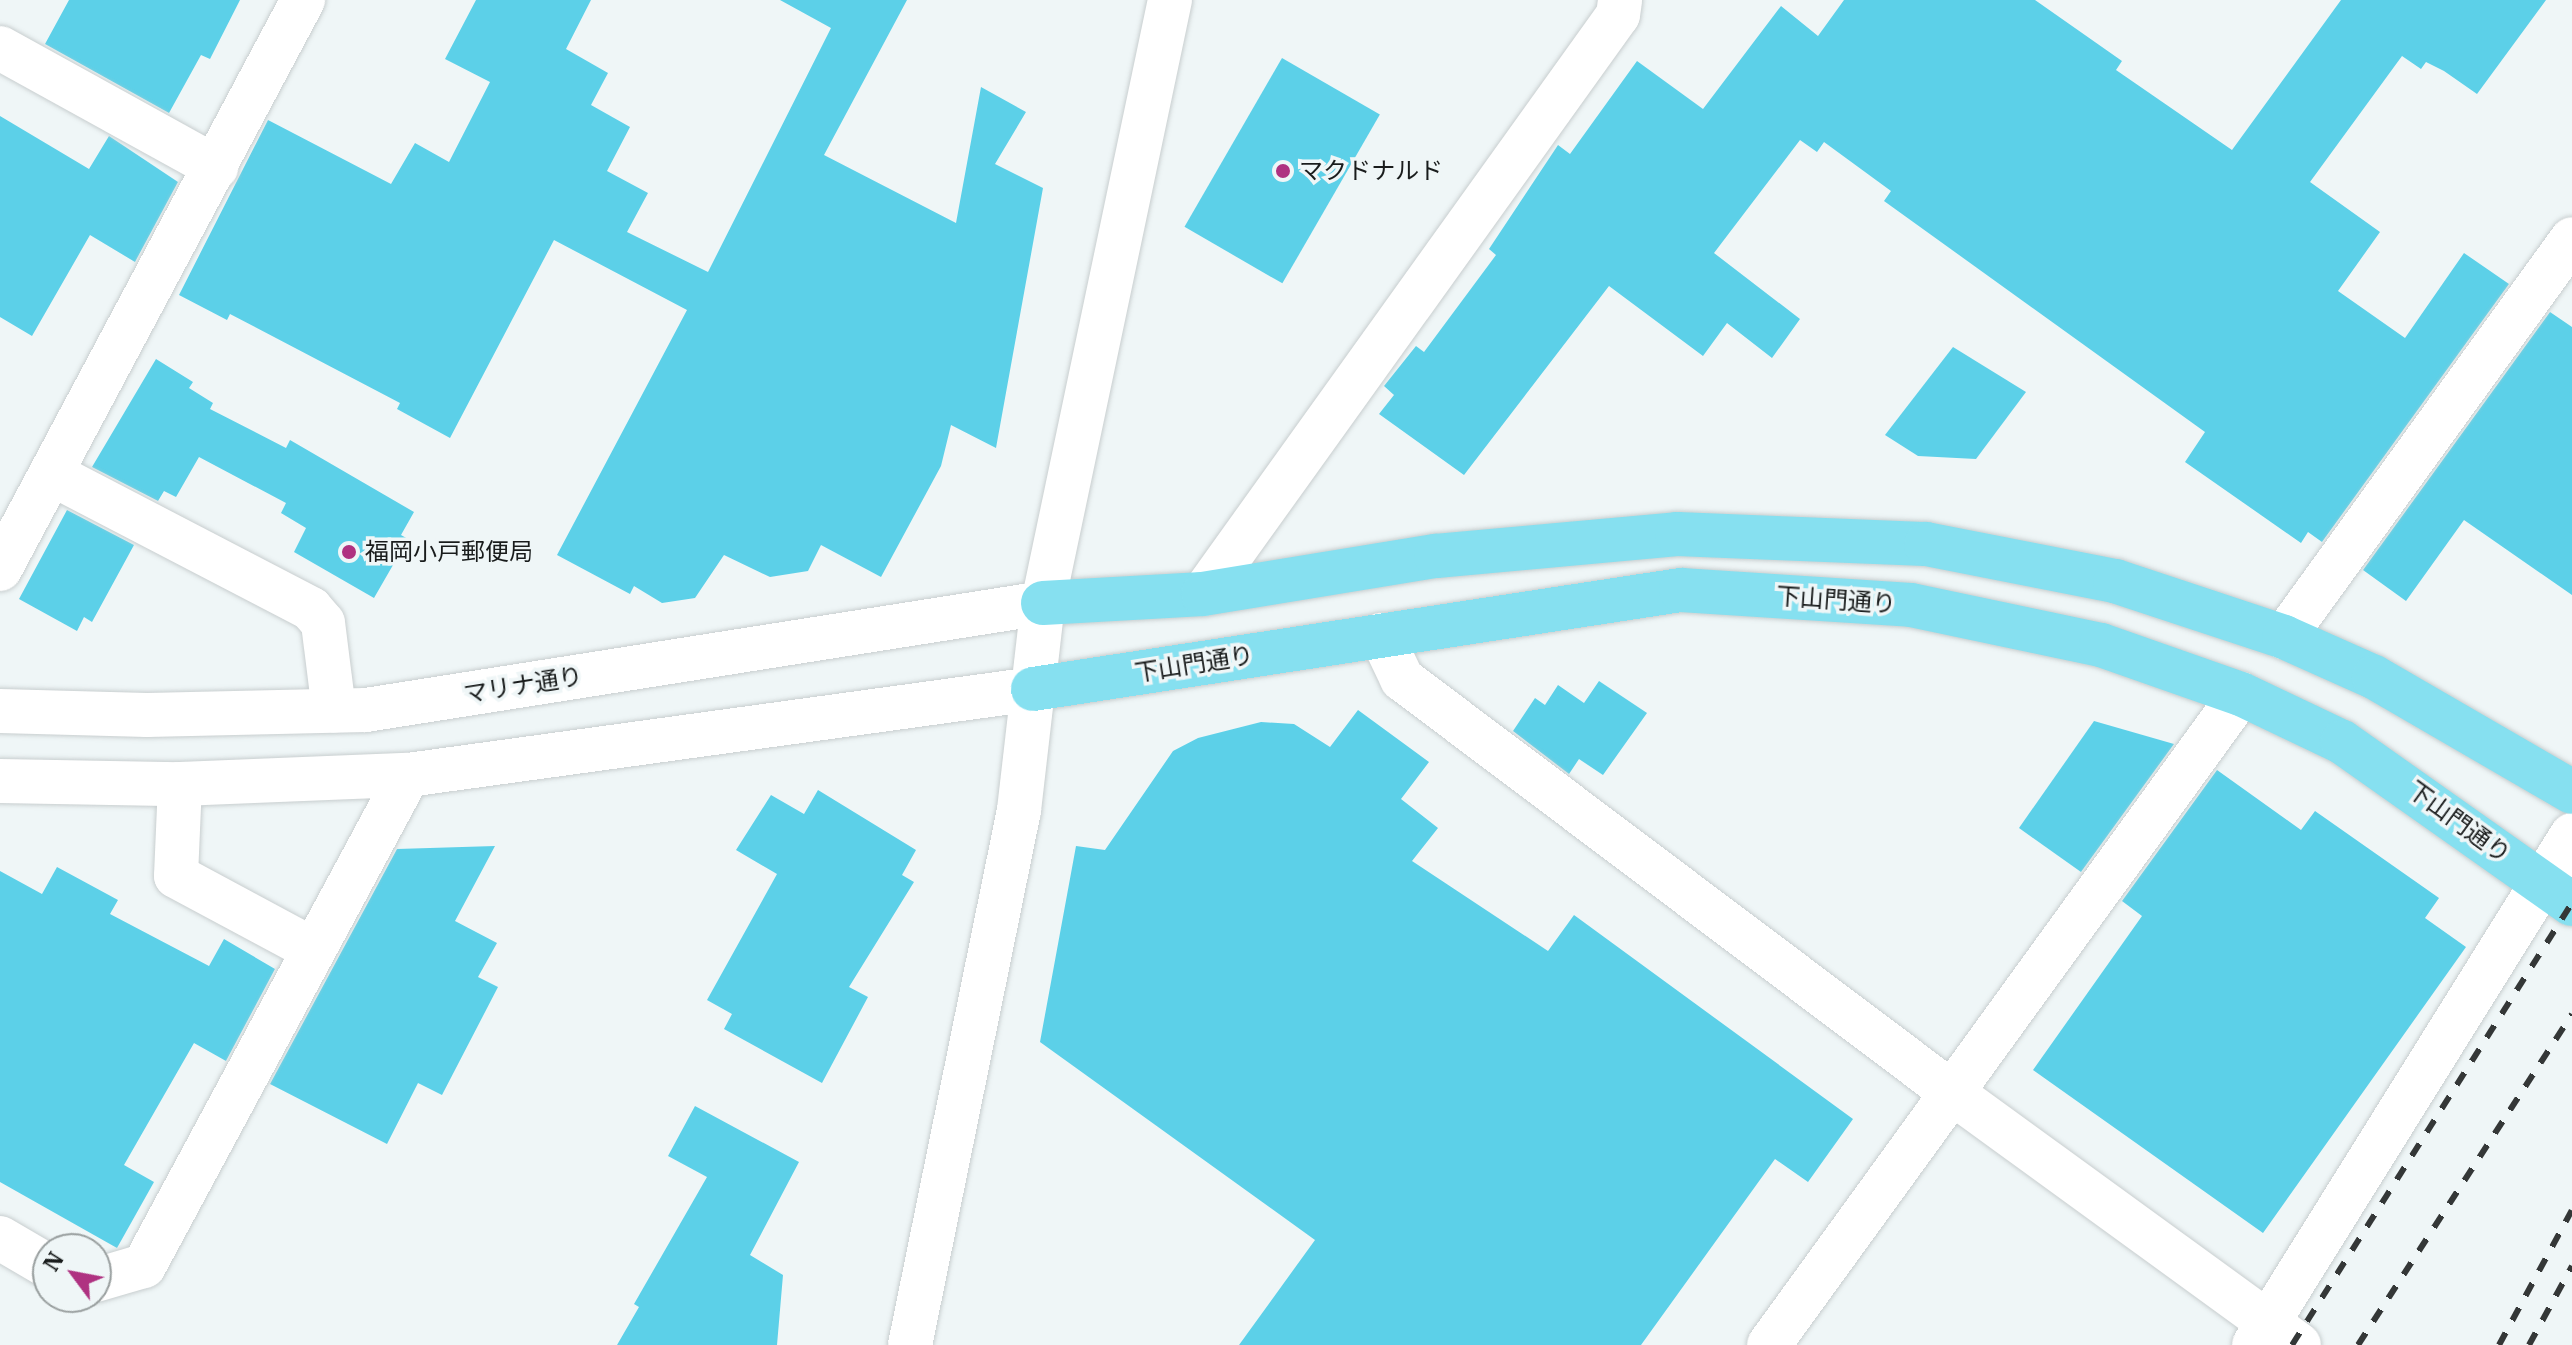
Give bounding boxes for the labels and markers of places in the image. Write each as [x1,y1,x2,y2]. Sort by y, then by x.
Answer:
place label: マクドナルド [1299,157,1443,185]
marker: マクドナルド [1274,162,1292,180]
place label: 福岡小戸郵便局 [365,538,533,566]
marker: 福岡小戸郵便局 [340,543,358,561]

